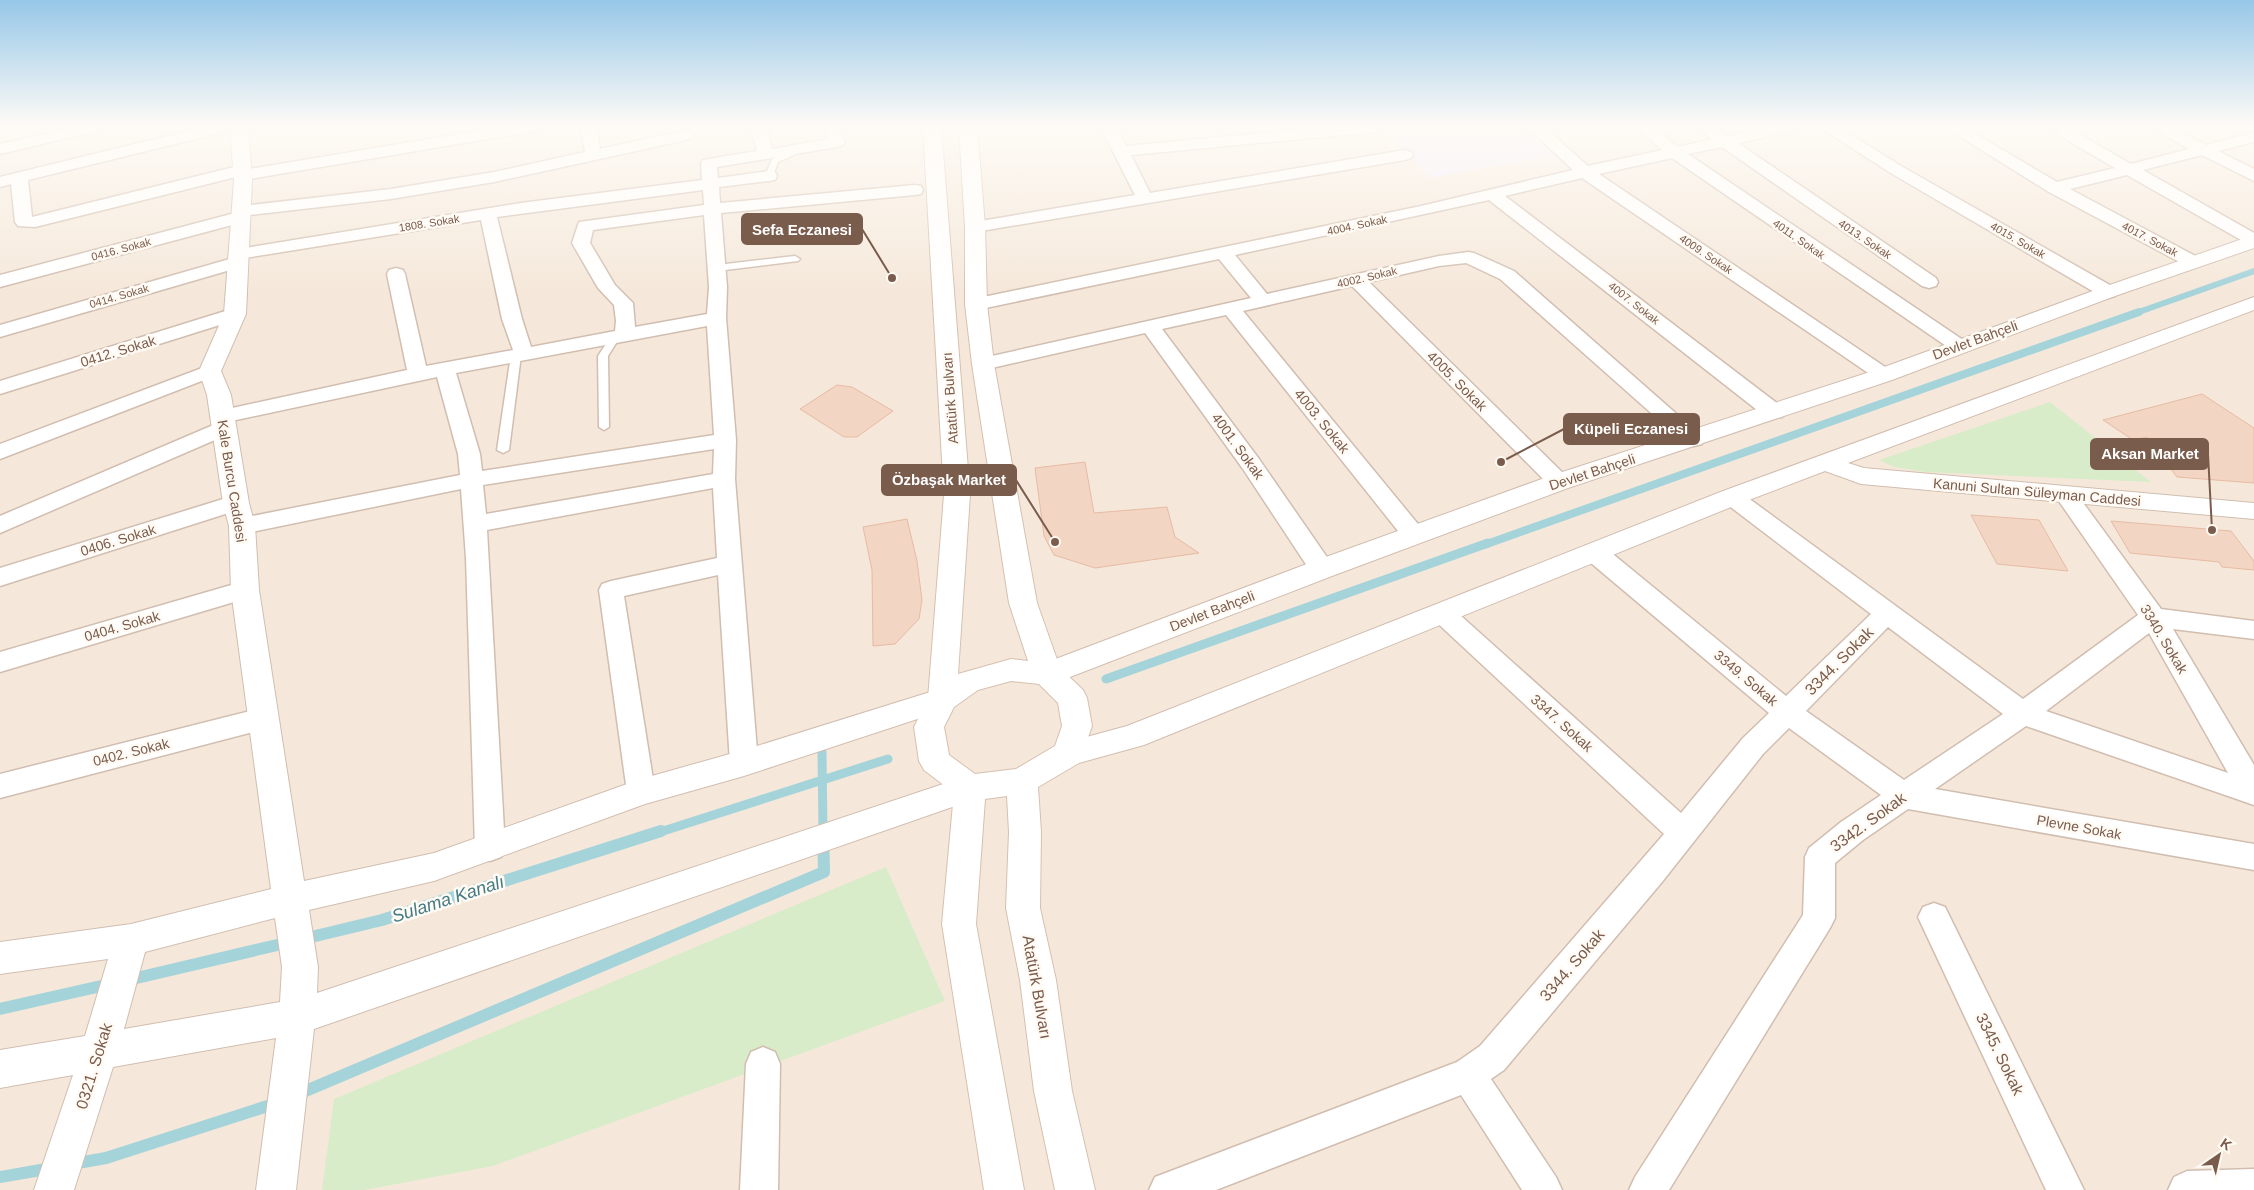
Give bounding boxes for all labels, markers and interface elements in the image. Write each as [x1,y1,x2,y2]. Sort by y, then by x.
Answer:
street label: 1808. Sokak [398,212,461,234]
street label: 4004. Sokak [1326,213,1389,237]
callout: Sefa Eczanesi [742,214,862,244]
street label: 4011. Sokak [1771,217,1828,262]
street label: 4013. Sokak [1836,217,1894,261]
street label: 4017. Sokak [2120,219,2180,259]
street label: 4015. Sokak [1989,220,2048,261]
text: Sefa Eczanesi [752,221,852,238]
street label: 4009. Sokak [1677,232,1735,276]
street label: 0416. Sokak [90,235,153,263]
street label: 4002. Sokak [1336,264,1399,290]
street label: 4007. Sokak [1606,279,1662,327]
street label: 0414. Sokak [88,282,151,310]
street label: Devlet Bahçeli [1930,317,2020,363]
street label: 0412. Sokak [78,332,159,370]
street label: 4005. Sokak [1424,348,1491,415]
street label: Atatürk Bulvarı [939,352,961,444]
street label: 4003. Sokak [1291,386,1353,457]
street label: 4001. Sokak [1209,410,1268,483]
callout: Küpeli Eczanesi [1564,414,1699,444]
street label: Kale Burcu Caddesi [214,419,250,543]
text: Küpeli Eczanesi [1574,420,1688,437]
callout: Aksan Market [2091,439,2208,469]
text: Aksan Market [2101,445,2199,462]
street label: Devlet Bahçeli [1547,451,1637,493]
callout: Özbaşak Market [882,465,1016,495]
text: Özbaşak Market [892,471,1006,488]
street label: Kanuni Sultan Süleyman Caddesi [1932,475,2142,509]
street label: 0406. Sokak [78,521,159,559]
street label: Devlet Bahçeli [1167,587,1257,635]
street label: 3340. Sokak [2137,602,2191,677]
street label: 0404. Sokak [82,607,163,644]
street label: 3344. Sokak [1802,623,1877,698]
street label: 3349. Sokak [1711,647,1782,710]
street label: 3347. Sokak [1528,691,1597,756]
street label: 0402. Sokak [91,735,172,769]
street label: 3342. Sokak [1827,788,1910,855]
street label: Plevne Sokak [2035,812,2124,842]
water label: Sulama Kanalı [389,871,507,927]
street label: 3344. Sokak [1536,925,1608,1004]
street label: Atatürk Bulvarı [1020,934,1054,1040]
street label: 3345. Sokak [1973,1010,2028,1099]
street label: 0321. Sokak [73,1020,115,1111]
north arrow [2194,1130,2244,1180]
text: K [2218,1135,2235,1154]

